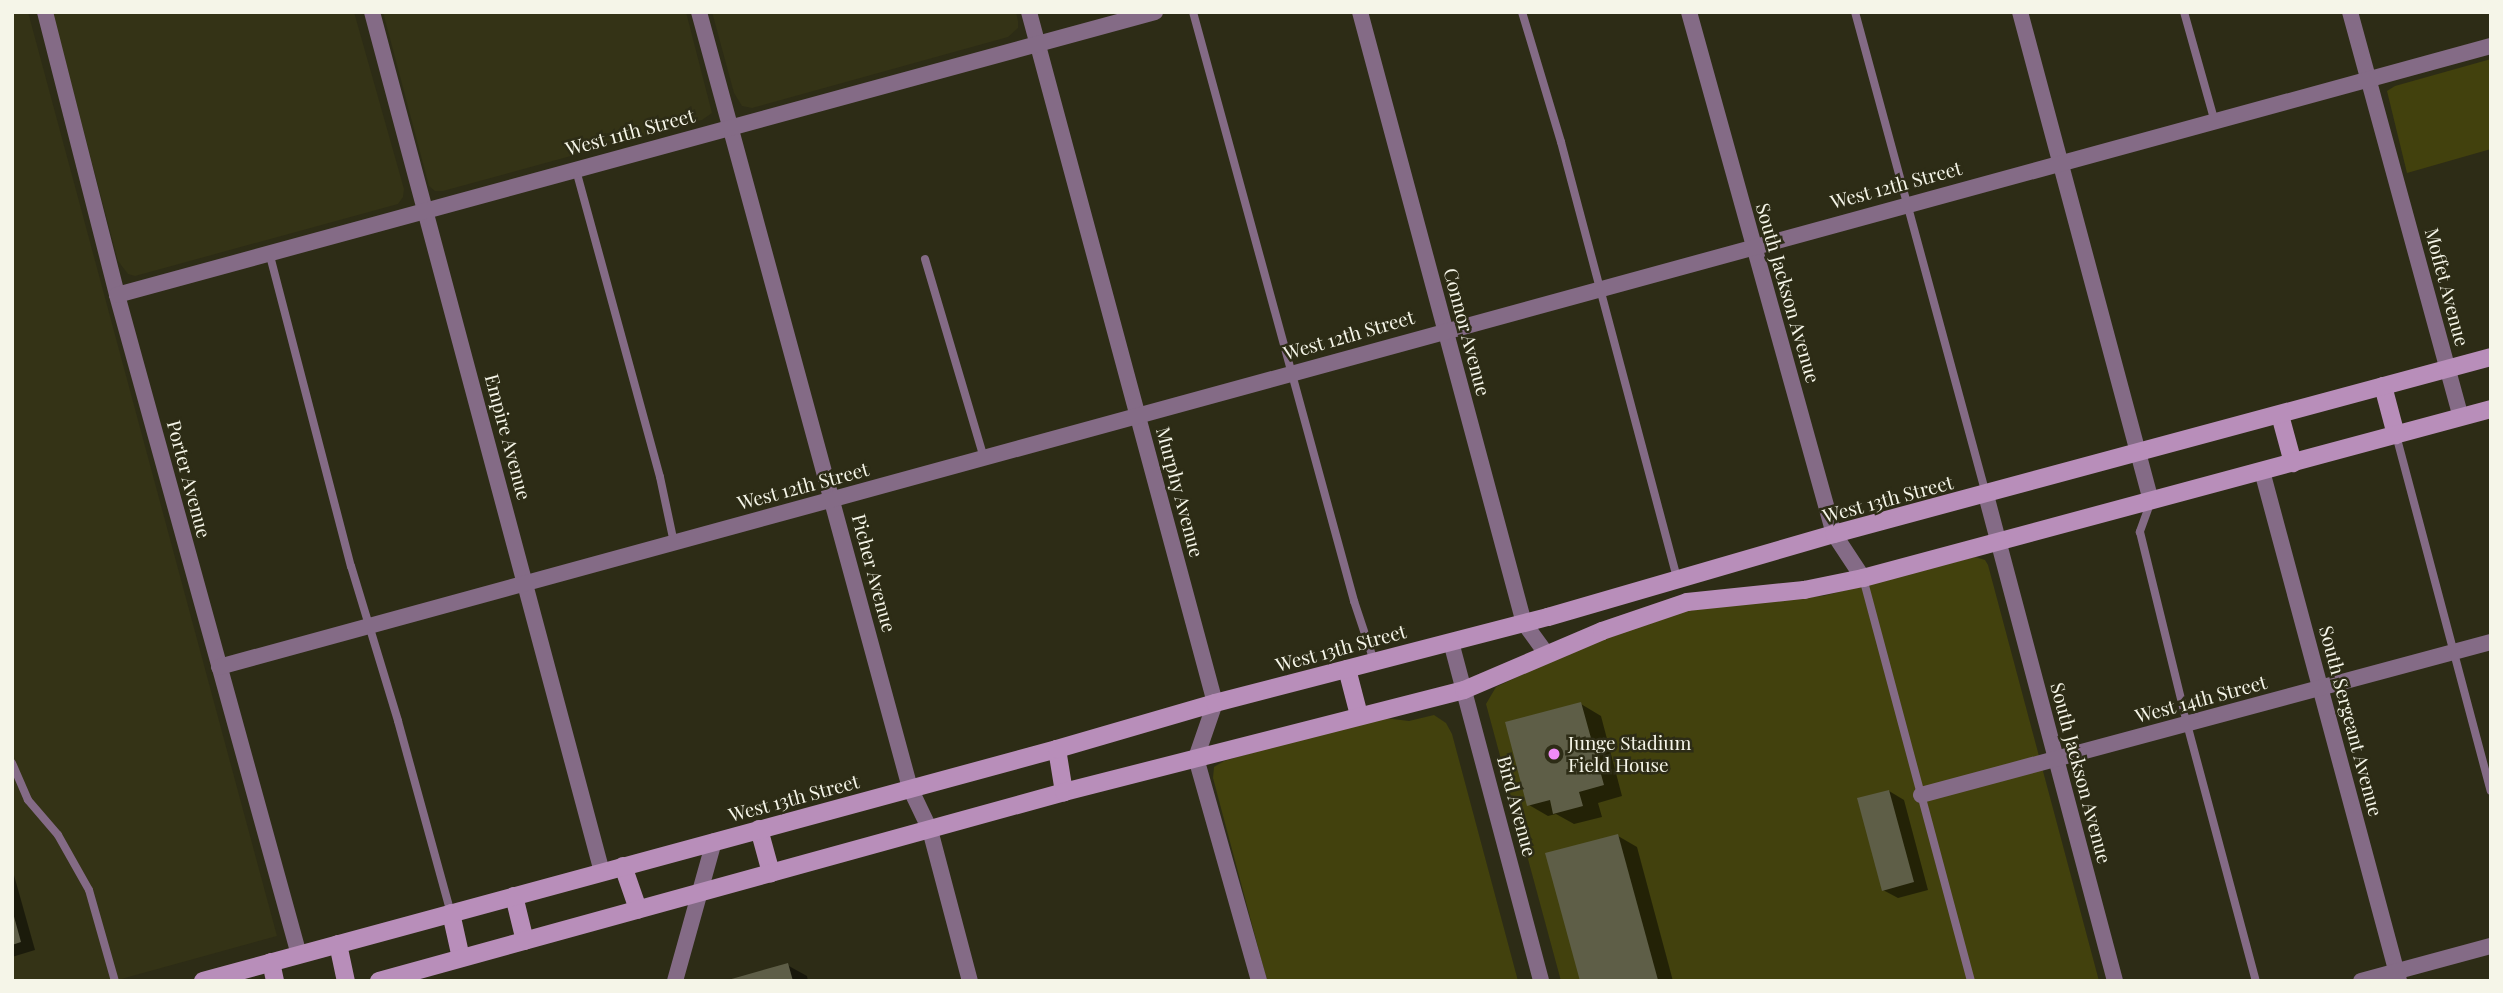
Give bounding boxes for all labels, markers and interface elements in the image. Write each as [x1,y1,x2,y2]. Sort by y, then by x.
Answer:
street label: West 11th Street [563,104,697,160]
street label: West 12th Street [1828,156,1964,214]
street label: South Jackson Avenue [1751,200,1825,386]
street label: Moffet Avenue [2420,225,2474,349]
street label: Connor Avenue [1439,265,1495,399]
street label: West 12th Street [1281,305,1417,365]
street label: Empire Avenue [480,371,536,503]
street label: Porter Avenue [162,417,216,541]
street label: Murphy Avenue [1152,424,1208,560]
street label: West 12th Street [735,457,871,515]
street label: West 13th Street [1820,471,1956,527]
street label: Picher Avenue [847,511,901,635]
street label: West 13th Street [1273,620,1409,676]
street label: South Sergeant Avenue [2314,623,2388,819]
street label: West 14th Street [2133,670,2269,728]
street label: South Jackson Avenue [2046,680,2116,866]
place label: Junge Stadium Field House [1568,732,1691,776]
marker: Junge Stadium Field House [1546,746,1562,762]
street label: Bird Avenue [1493,753,1541,859]
street label: West 13th Street [726,770,862,826]

